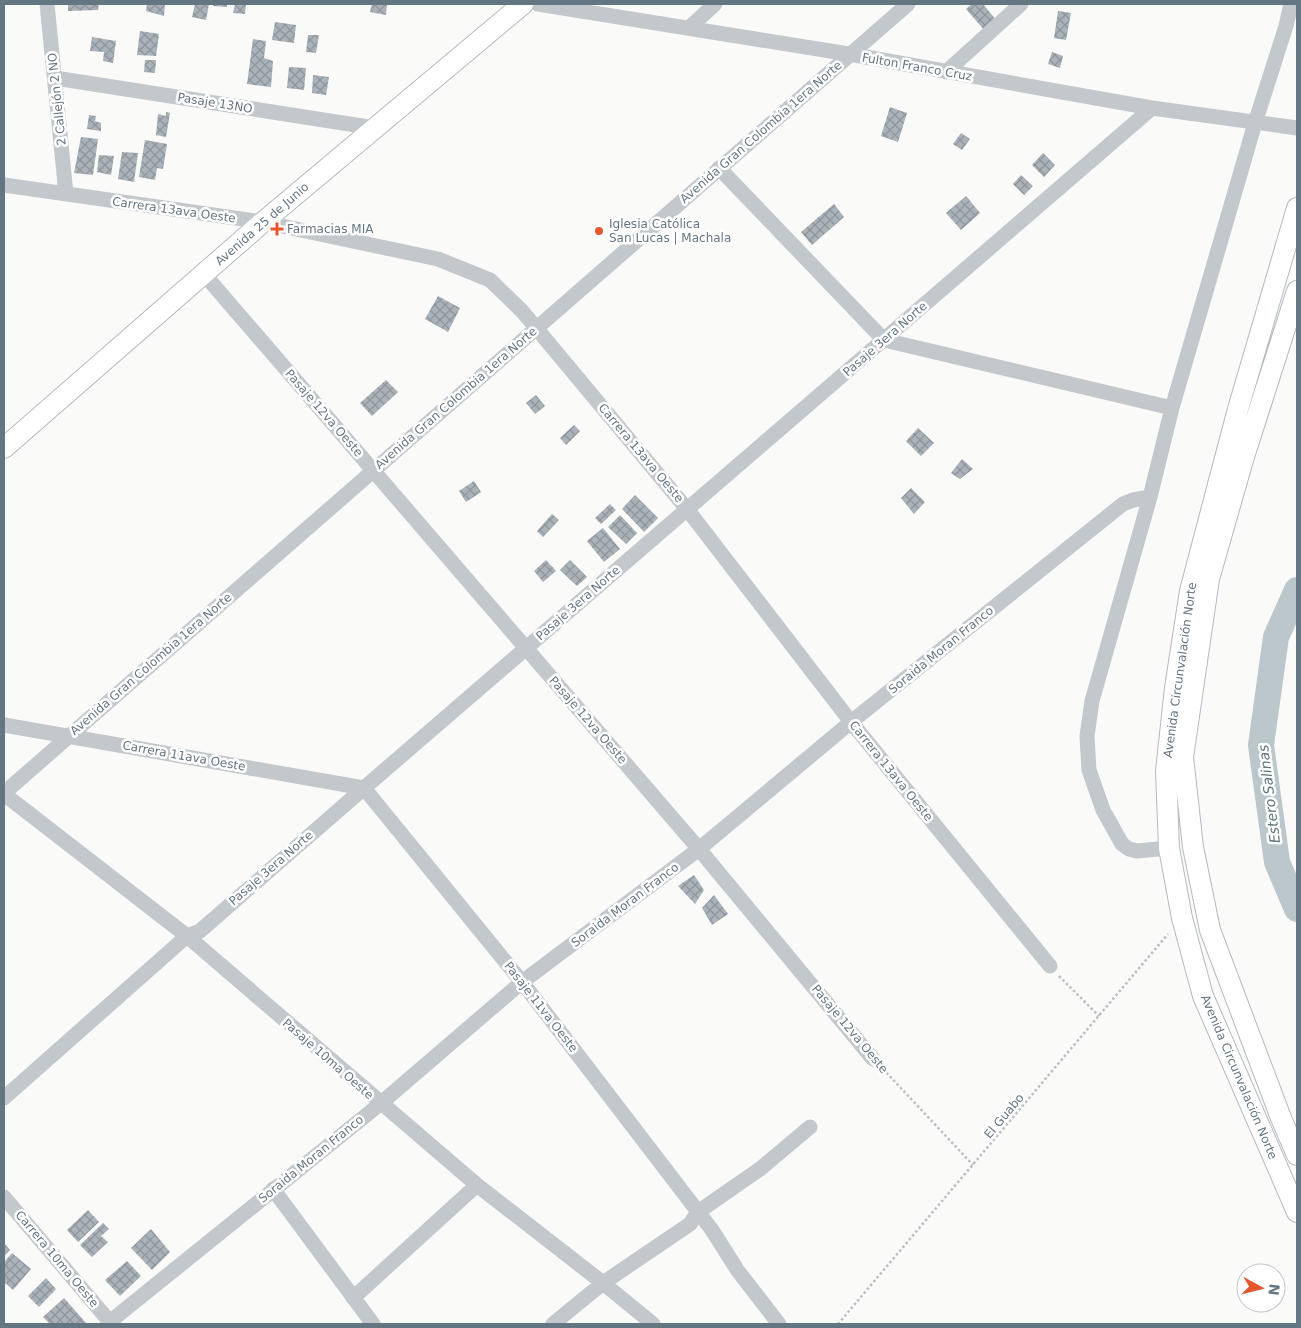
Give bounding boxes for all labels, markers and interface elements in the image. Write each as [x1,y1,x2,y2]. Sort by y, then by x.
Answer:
street label: Fulton Franco Cruz [861,50,973,84]
street label: 2 Callejón 2 NO [45,52,69,146]
street label: Avenida Gran Colombia 1era Norte [677,58,845,206]
street label: Pasaje 13NO [176,90,254,116]
street label: Avenida 25 de Junio [212,180,312,268]
street label: Carrera 13ava Oeste [111,194,237,226]
place label: Iglesia Católica San Lucas | Machala [609,217,731,245]
place label: Farmacias MIA [287,222,374,236]
marker: Farmacias MIA [271,223,283,235]
marker: Iglesia Católica San Lucas | Machala [593,225,605,237]
street label: Pasaje 3era Norte [840,299,930,379]
street label: Avenida Gran Colombia 1era Norte [372,324,540,472]
street label: Pasaje 12va Oeste [282,367,366,459]
street label: Carrera 13ava Oeste [596,401,686,505]
street label: Pasaje 3era Norte [533,563,623,643]
street label: Avenida Circunvalación Norte [1161,581,1199,759]
street label: Avenida Gran Colombia 1era Norte [67,590,235,738]
street label: Soraida Moran Franco [886,603,996,697]
street label: Pasaje 12va Oeste [546,674,630,766]
street label: Carrera 13ava Oeste [846,718,936,824]
street label: Carrera 11ava Oeste [121,738,247,774]
water label: Estero Salinas [1255,744,1283,844]
street label: Pasaje 3era Norte [226,828,316,908]
street label: Soraida Moran Franco [569,860,681,950]
street label: Pasaje 11va Oeste [501,959,581,1055]
street label: Pasaje 12va Oeste [809,982,891,1076]
street label: Avenida Circunvalación Norte [1198,993,1280,1161]
street label: Pasaje 10ma Oeste [280,1016,376,1102]
street label: El Guabo [981,1091,1027,1141]
street label: Soraida Moran Franco [256,1112,366,1206]
street label: Carrera 10ma Oeste [12,1208,102,1310]
north arrow [1236,1263,1286,1313]
text: N [1265,1283,1283,1296]

